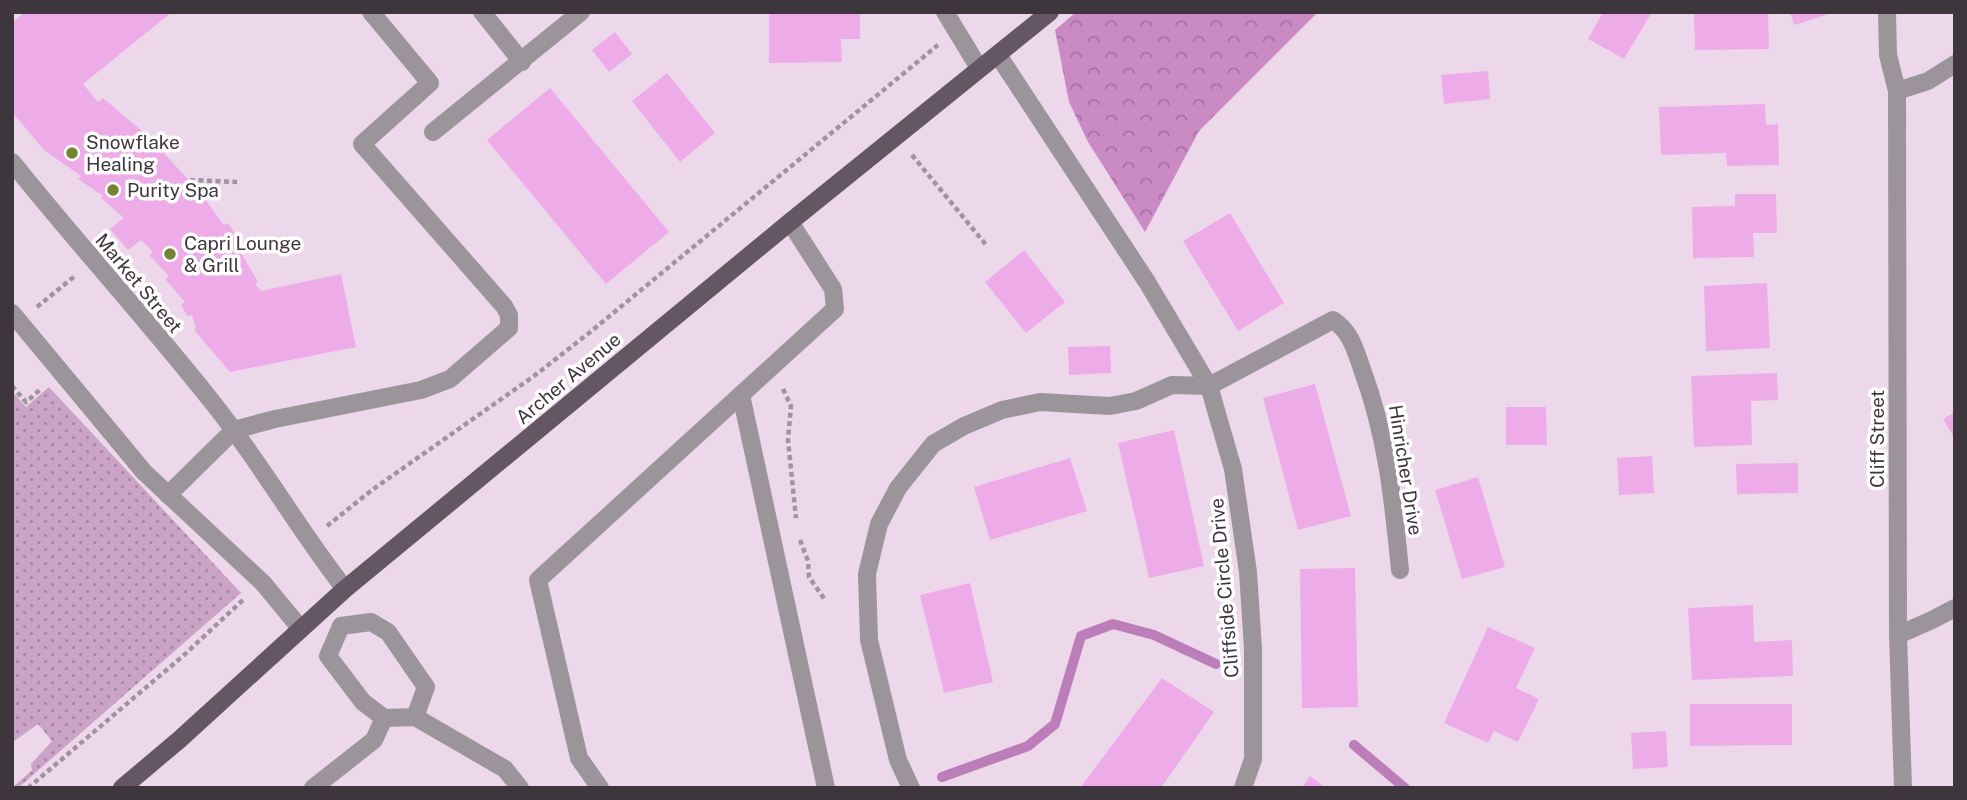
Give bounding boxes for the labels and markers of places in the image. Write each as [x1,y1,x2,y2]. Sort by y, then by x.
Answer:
place label: Snowflake Healing [86,131,180,175]
marker: Snowflake Healing [64,145,80,161]
place label: Purity Spa [127,179,219,201]
marker: Purity Spa [105,182,121,198]
place label: Capri Lounge & Grill [184,232,301,276]
marker: Capri Lounge & Grill [162,246,178,262]

